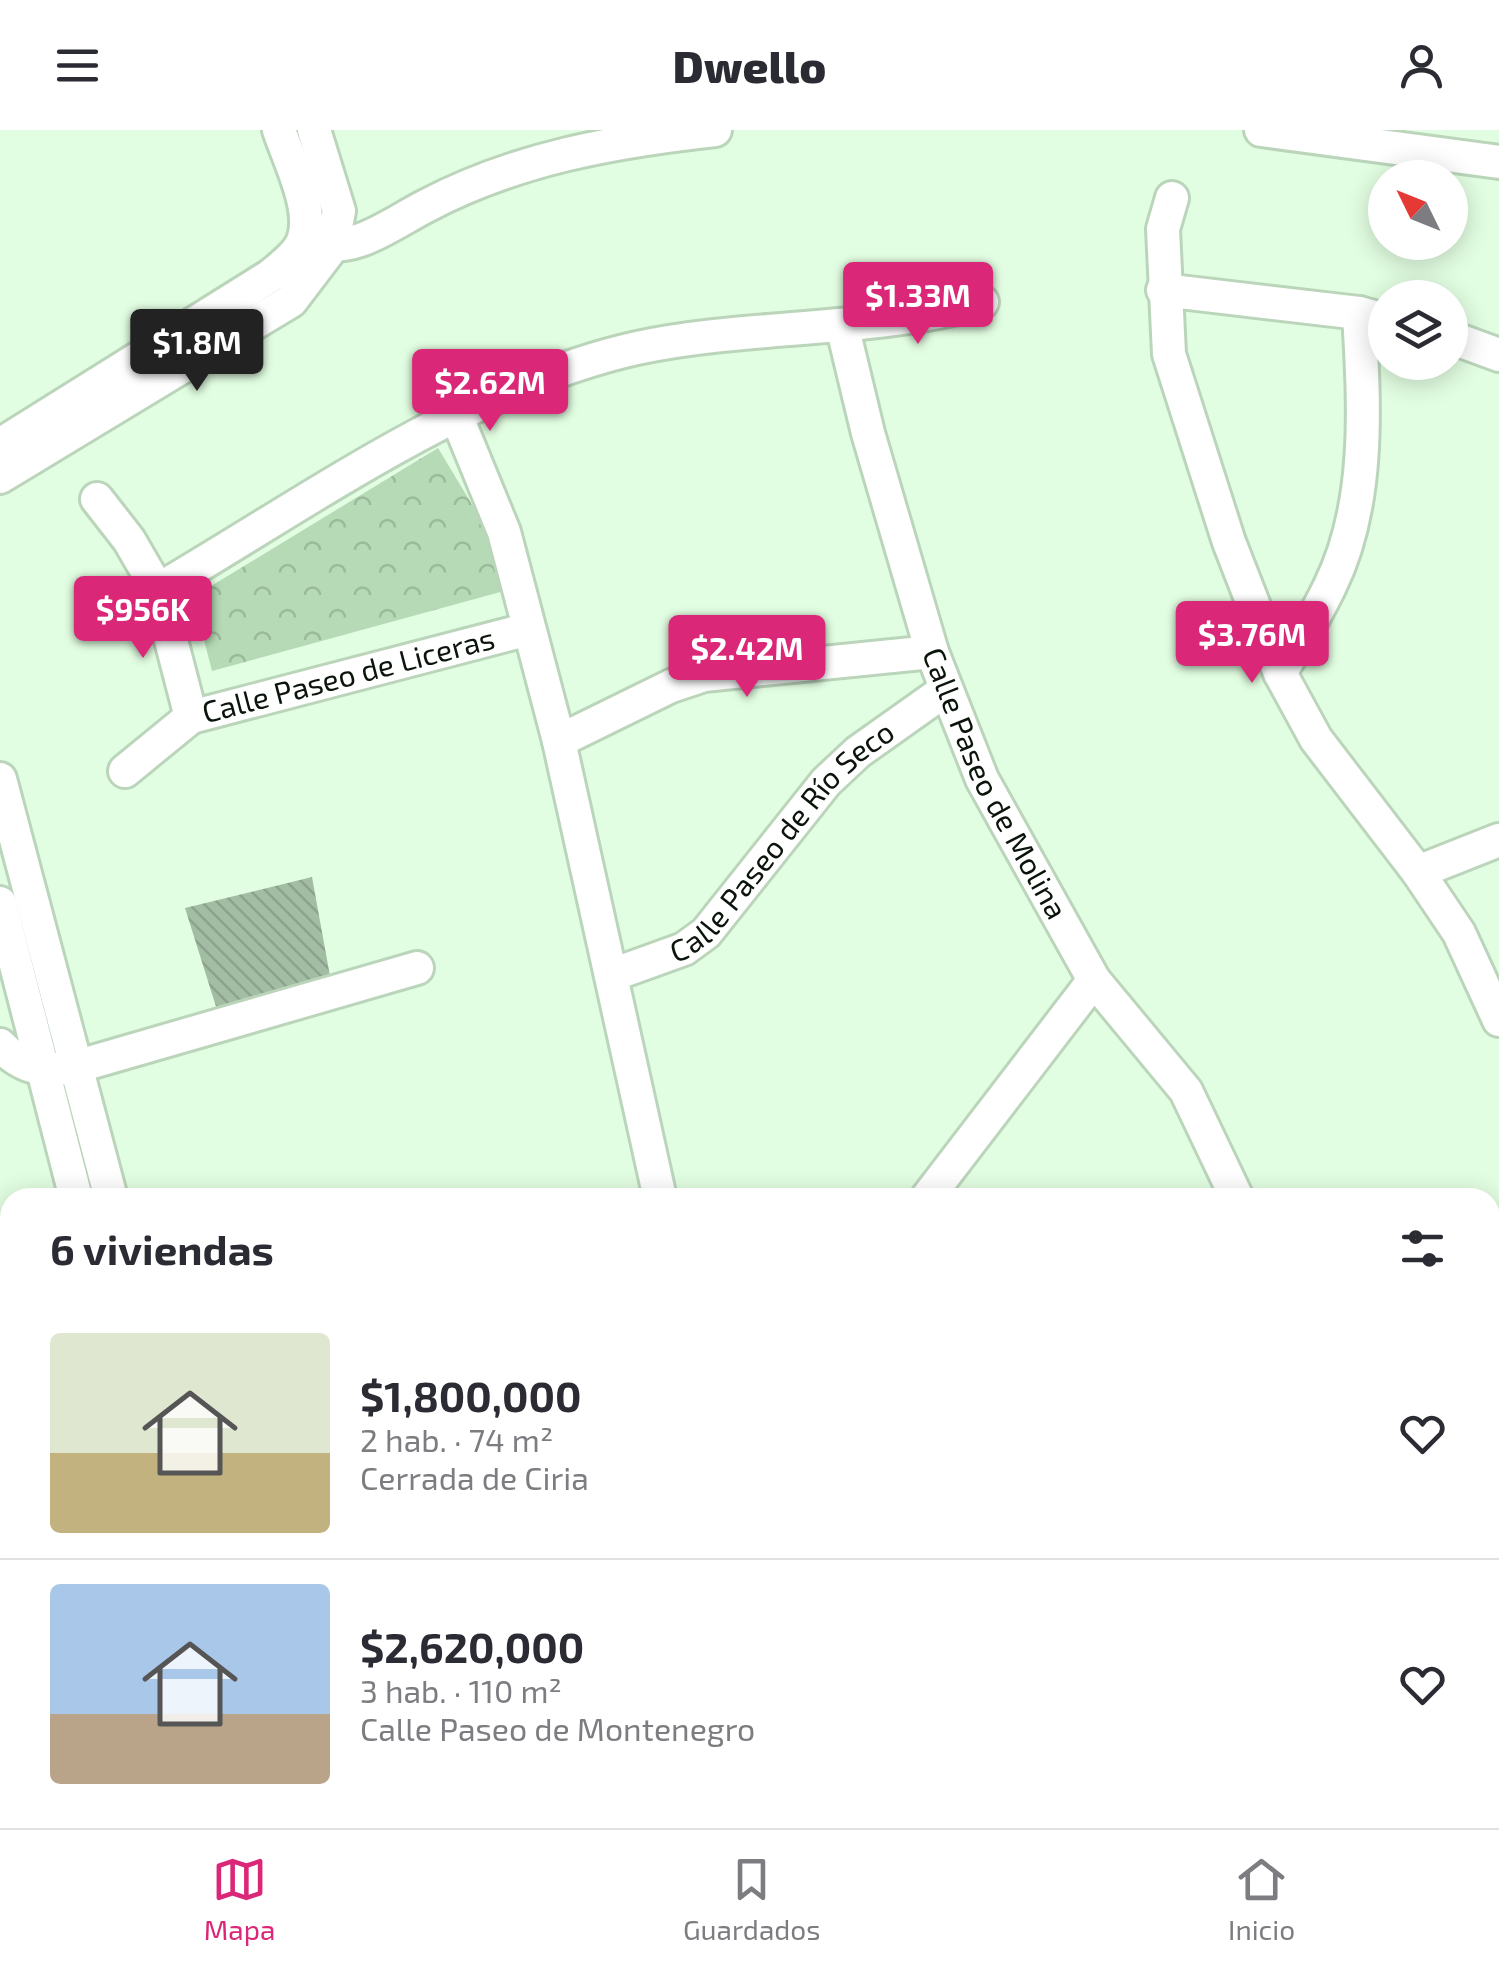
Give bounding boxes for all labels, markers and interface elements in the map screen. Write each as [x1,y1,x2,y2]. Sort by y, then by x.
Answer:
icon: menu [50,38,105,93]
text: Dwello [673,38,826,92]
icon: person [1394,38,1449,93]
north arrow [1368,160,1468,260]
map controls [1368,160,1468,380]
pin: $1.33M [837,262,999,347]
text: $1.33M [865,275,971,313]
button: layers [1368,280,1468,380]
pin: $1.8M [127,309,267,394]
text: $1.8M [152,322,242,360]
pin: $2.62M [409,349,571,434]
text: $2.62M [434,362,546,400]
pin: $956K [73,576,213,661]
text: $956K [96,589,190,627]
pin: $3.76M [1171,601,1333,686]
text: $3.76M [1198,614,1306,652]
pin: $2.42M [666,615,828,700]
street label: Calle Paseo de Liceras [198,619,498,729]
text: $2.42M [690,628,804,666]
street label: Calle Paseo de Molina [916,642,1076,925]
street label: Calle Paseo de Río Seco [665,712,900,969]
icon: filters [1395,1221,1450,1276]
text: 6 viviendas [50,1223,274,1273]
text: $1,800,000 [360,1370,582,1420]
icon: home [130,1373,250,1493]
icon: heart [1395,1406,1450,1461]
text: 2 hab. · 74 m² [360,1420,553,1458]
text: Cerrada de Ciria [360,1458,589,1496]
text: $2,620,000 [360,1621,584,1671]
icon: home [130,1624,250,1744]
icon: heart [1395,1657,1450,1712]
text: 3 hab. · 110 m² [360,1671,562,1709]
text: Calle Paseo de Montenegro [360,1709,755,1747]
tab: Mapa [204,1852,275,1946]
tab: Guardados [683,1852,820,1946]
tab: Inicio [1228,1852,1295,1946]

